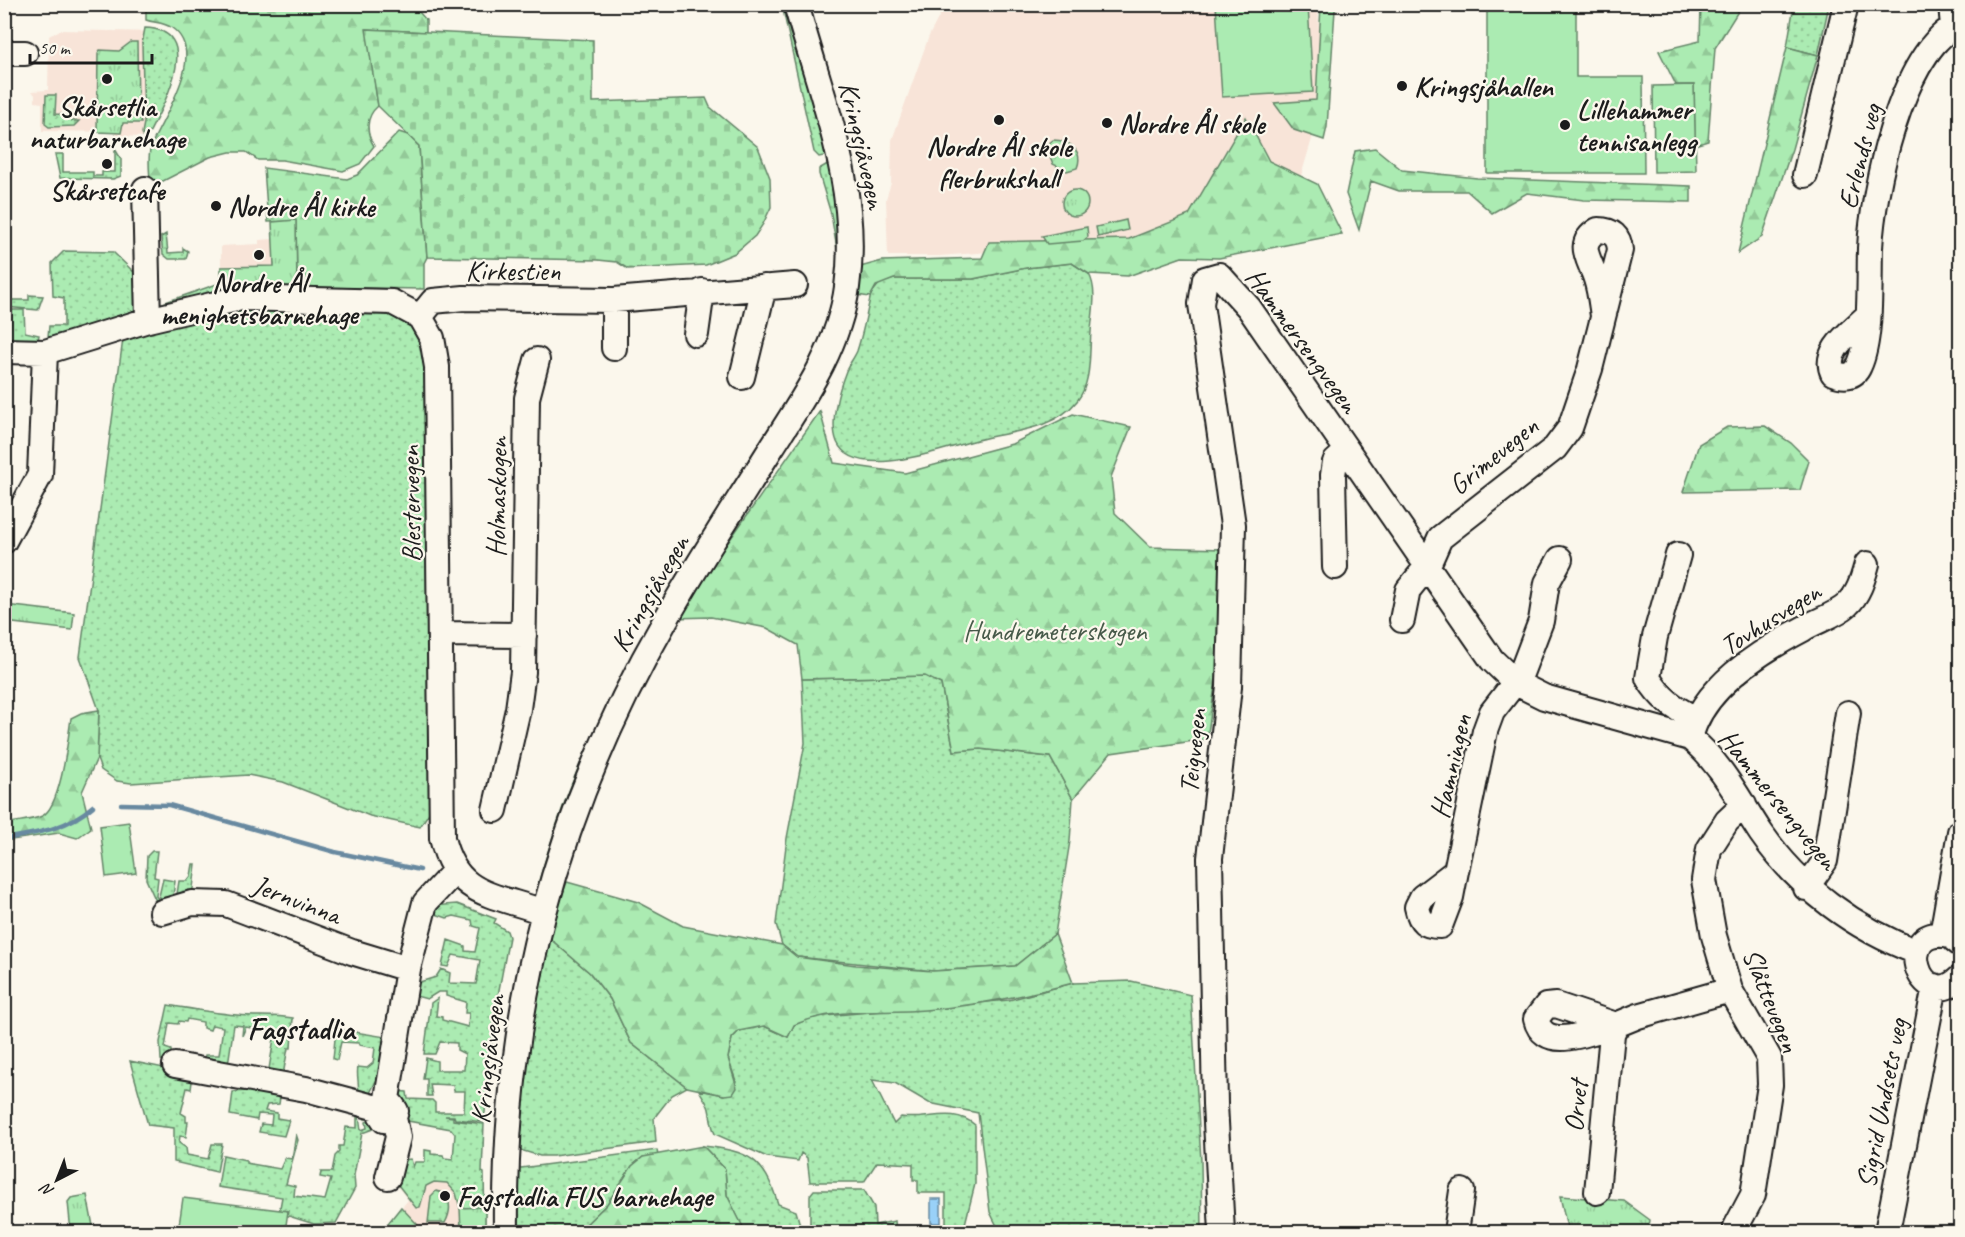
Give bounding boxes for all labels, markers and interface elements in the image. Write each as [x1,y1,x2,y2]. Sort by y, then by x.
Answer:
scale bar [30,27,152,65]
text: 50 m [39,37,72,59]
place label: Kringsjåhallen [1414,69,1554,104]
marker: Skårsetlia naturbarnehage [100,72,114,86]
street label: Kringsjåvegen [831,78,894,213]
marker: Kringsjåhallen [1395,79,1409,93]
place label: Skårsetlia naturbarnehage [29,89,188,156]
place label: Lillehammer tennisanlegg [1577,92,1699,159]
street label: Erlends veg [1830,99,1890,212]
place label: Nordre Ål skole [1119,106,1267,141]
marker: Nordre Ål skole flerbrukshall [992,113,1006,127]
marker: Nordre Ål skole [1100,116,1114,130]
marker: Lillehammer tennisanlegg [1558,118,1572,132]
place label: Nordre Ål skole flerbrukshall [926,129,1074,196]
marker: Skårsetcafe [100,157,114,171]
place label: Skårsetcafe [50,173,167,208]
place label: Nordre Ål kirke [228,189,377,224]
marker: Nordre Ål kirke [209,199,223,213]
marker: Nordre Ål menighetsbarnehage [252,248,266,262]
street label: Kirkestien [466,253,561,288]
street label: Hammersengvegen [1238,261,1368,421]
place label: Nordre Ål menighetsbarnehage [161,265,360,332]
street label: Grimevegen [1441,408,1546,502]
street label: Holmaskogen [478,435,515,557]
street label: Blestervegen [392,444,429,563]
street label: Kringsjåvegen [602,527,698,658]
street label: Tovhusvegen [1713,573,1828,663]
park label: Hundremeterskogen [963,613,1148,648]
street label: Teigvegen [1171,706,1214,795]
street label: Hamningen [1422,710,1480,822]
street label: Hammersengvegen [1711,722,1847,878]
street label: Jernvinna [246,866,348,933]
street label: Slåttevegen [1735,943,1808,1058]
street label: Kringsjåvegen [462,991,513,1125]
district label: Fagstadlia [248,1010,357,1048]
street label: Sigrid Undsets veg [1848,1014,1915,1191]
street label: Orvet [1555,1075,1596,1134]
north arrow [27,1150,87,1210]
text: N [35,1178,58,1201]
place label: Fagstadlia FUS barnehage [457,1179,715,1214]
marker: Fagstadlia FUS barnehage [438,1189,452,1203]

